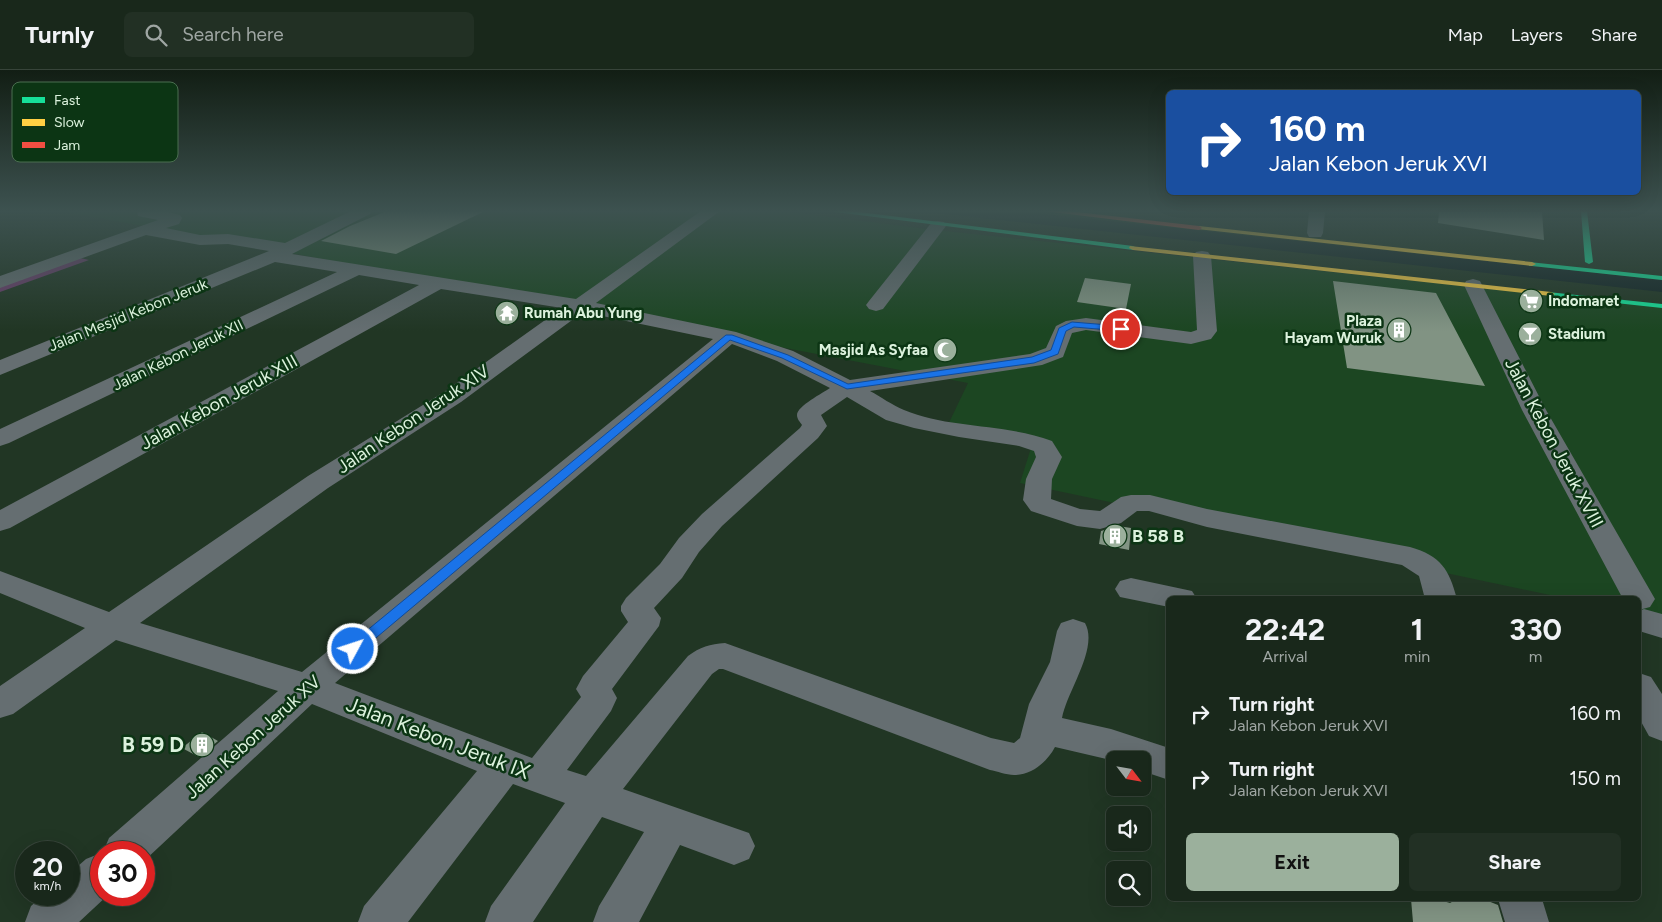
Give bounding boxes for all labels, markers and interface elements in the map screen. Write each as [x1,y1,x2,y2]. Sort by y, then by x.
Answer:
search box [124,12,474,57]
text: Turnly [25,20,94,49]
icon: search [142,21,170,49]
text: Search here [182,23,284,46]
text: Map [1448,24,1483,46]
text: Layers [1511,24,1563,46]
text: Share [1591,24,1637,46]
legend [12,82,178,162]
text: Fast [54,92,80,109]
text: 160 m [1269,108,1366,150]
icon: right [1186,110,1251,175]
text: Slow [54,114,85,131]
text: Jam [54,137,80,154]
text: Jalan Kebon Jeruk XVI [1269,150,1488,177]
street label: Jalan Mesjid Kebon Jeruk [46,275,211,355]
supermarket icon: Indomaret [1518,288,1544,314]
place label: Indomaret [1548,292,1620,310]
temple icon: Rumah Abu Yung [494,300,520,326]
place label: Rumah Abu Yung [524,304,642,322]
pin [1100,308,1142,350]
place label: Plaza Hayam Wuruk [1285,312,1382,347]
icon: arrive [1107,315,1135,343]
street label: Jalan Kebon Jeruk XII [110,316,246,394]
building icon: Plaza Hayam Wuruk [1386,317,1412,343]
bar icon: Stadium [1517,321,1543,347]
place label: Stadium [1548,325,1605,343]
mosque icon: Masjid As Syfaa [932,337,958,363]
place label: Masjid As Syfaa [819,341,928,359]
street label: Jalan Kebon Jeruk XIII [137,350,301,454]
street label: Jalan Kebon Jeruk XVIII [1500,354,1608,532]
street label: Jalan Kebon Jeruk XIV [333,360,494,478]
building icon: B 58 B [1102,523,1128,549]
place label: B 58 B [1132,525,1184,547]
text: 22:42 [1245,611,1325,648]
text: 1 [1411,611,1423,648]
text: 330 [1509,611,1562,648]
position arrow [326,622,378,674]
text: Arrival [1262,647,1308,666]
text: min [1404,647,1430,666]
text: m [1529,647,1542,666]
street label: Jalan Kebon Jeruk XV [181,670,325,803]
street label: Jalan Kebon Jeruk IX [343,691,533,784]
text: Turn right [1229,693,1315,716]
icon: right [1186,700,1214,728]
text: 160 m [1569,702,1621,725]
text: Jalan Kebon Jeruk XVI [1229,716,1388,735]
place label: B 59 D [122,732,184,757]
building icon: B 59 D [189,732,215,758]
north arrow [1106,751,1151,796]
map controls [1106,751,1151,906]
text: Turn right [1229,758,1315,781]
icon: right [1186,765,1214,793]
text: 150 m [1569,767,1621,790]
text: Jalan Kebon Jeruk XVI [1229,781,1388,800]
button: sound [1106,806,1151,851]
button: Exit [1186,833,1399,891]
button: Share [1409,833,1621,891]
speed limit sign: 30 [90,841,155,906]
text: 20 [32,852,63,882]
button: search [1106,861,1151,906]
text: km/h [34,879,61,893]

